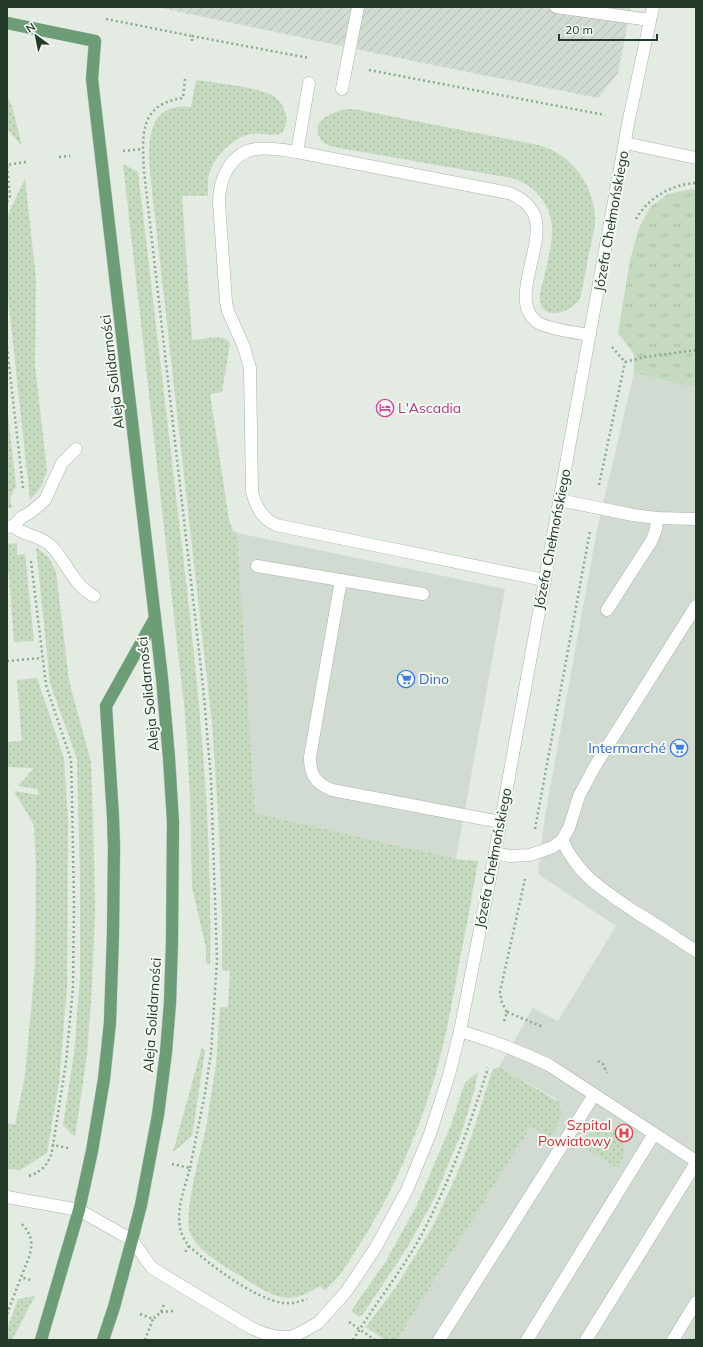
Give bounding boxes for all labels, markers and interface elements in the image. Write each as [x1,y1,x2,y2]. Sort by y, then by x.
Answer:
north arrow [16,16,56,56]
scale bar [559,16,657,42]
text: N [23,19,38,36]
text: 20 m [565,22,593,37]
street label: Józefa Chełmońskiego [590,149,632,293]
street label: Aleja Solidarności [96,314,128,430]
hotel icon: L'Ascadia [375,398,395,418]
place label: L'Ascadia [398,399,461,417]
street label: Józefa Chełmońskiego [530,467,574,611]
street label: Aleja Solidarności [133,636,163,752]
supermarket icon: Dino [396,669,416,689]
place label: Dino [419,670,449,688]
supermarket icon: Intermarché [669,738,689,758]
place label: Intermarché [588,739,666,757]
street label: Józefa Chełmońskiego [471,786,515,930]
street label: Aleja Solidarności [139,957,165,1073]
place label: Szpital Powiatowy [538,1116,612,1150]
hospital icon: Szpital Powiatowy [614,1123,634,1143]

